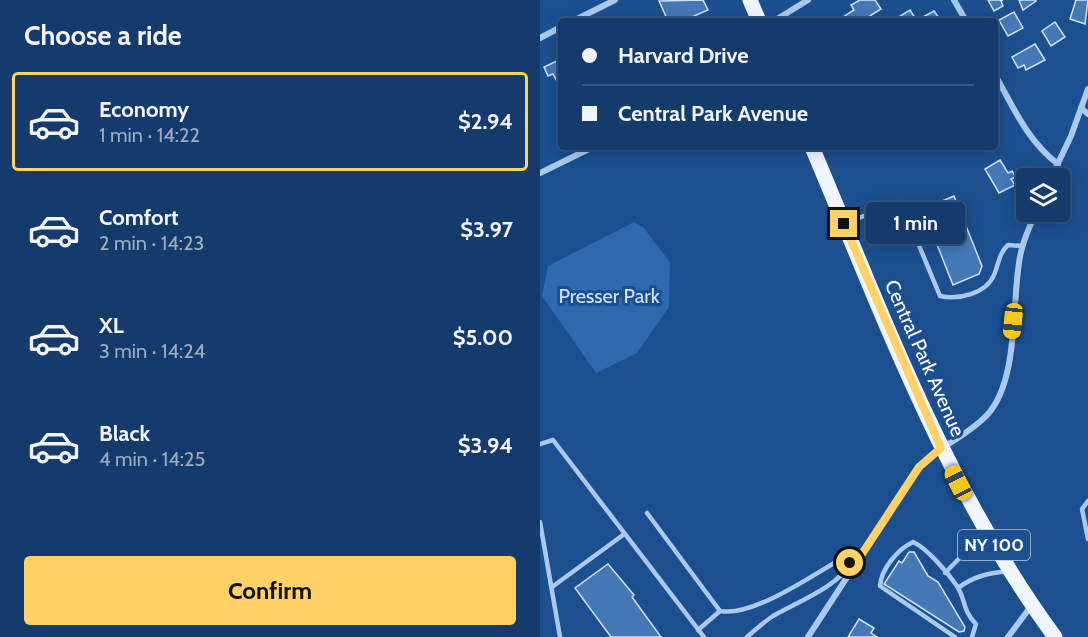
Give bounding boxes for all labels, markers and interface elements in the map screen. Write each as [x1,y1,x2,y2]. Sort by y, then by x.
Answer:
text: Choose a ride [24,19,182,52]
text: Harvard Drive [618,42,749,69]
icon: car [27,95,81,149]
text: Economy [99,96,189,123]
text: Central Park Avenue [618,100,808,127]
text: $2.94 [458,108,513,135]
text: 1 min · 14:22 [99,123,200,147]
map controls [1016,168,1070,222]
button: layers [1016,168,1070,222]
icon: car [27,203,81,257]
callout: 1 min [865,203,964,245]
text: Comfort [99,204,178,231]
route end [830,210,857,237]
text: 1 min [893,211,938,235]
text: $3.97 [460,216,513,243]
text: 2 min · 14:23 [99,231,204,255]
street label: Central Park Avenue [880,276,970,440]
park label: Presser Park [558,284,660,308]
car [1002,302,1024,340]
icon: car [27,311,81,365]
text: XL [99,312,124,339]
text: $5.00 [453,324,513,351]
text: 3 min · 14:24 [99,339,205,363]
icon: car [27,419,81,473]
text: Black [99,420,150,447]
text: $3.94 [458,432,513,459]
text: 4 min · 14:25 [99,447,205,471]
car [942,463,974,503]
road number: NY 100 [958,530,1030,560]
route start [836,549,863,576]
button: Confirm [24,556,516,625]

